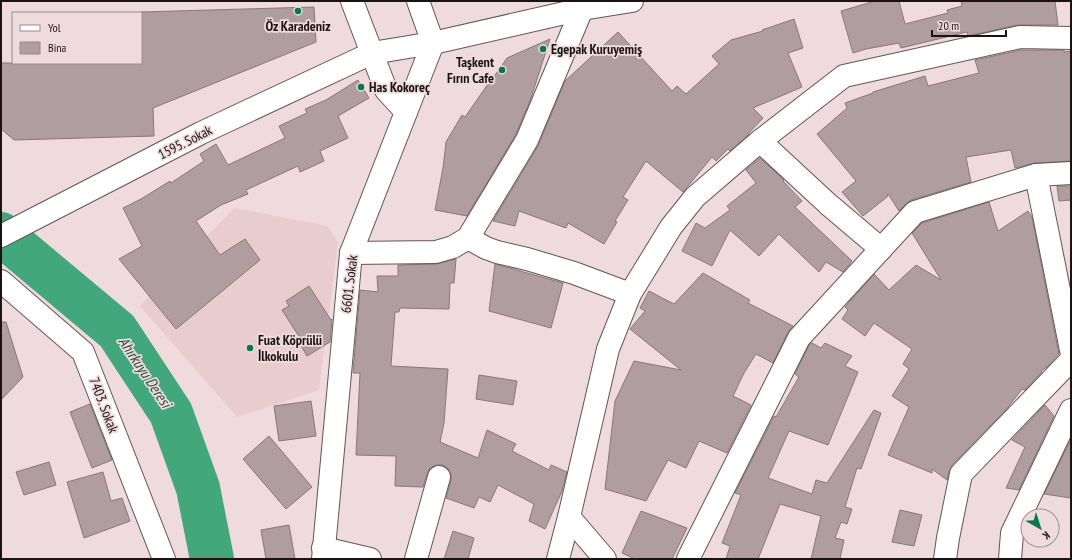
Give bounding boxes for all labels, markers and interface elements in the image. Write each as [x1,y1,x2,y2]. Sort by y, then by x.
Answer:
marker: Öz Karadeniz [293,6,303,16]
legend [12,12,142,64]
scale bar [932,12,1006,38]
place label: Öz Karadeniz [265,17,331,35]
text: 20 m [938,18,959,33]
text: Yol [48,20,61,35]
text: Bina [48,40,67,55]
place label: Egepak Kuruyemiş [551,40,642,58]
marker: Egepak Kuruyemiş [538,44,548,54]
place label: Taşkent Fırın Cafe [447,53,494,87]
marker: Taşkent Fırın Cafe [497,65,507,75]
place label: Has Kokoreç [369,78,430,96]
marker: Has Kokoreç [356,82,366,92]
street label: 1595. Sokak [155,121,216,163]
street label: 6601. Sokak [337,253,362,314]
place label: Fuat Köprülü İlkokulu [258,331,322,365]
water label: Ahırkuyu Deresi [114,333,177,413]
marker: Fuat Köprülü İlkokulu [245,343,255,353]
street label: 7403. Sokak [85,375,123,436]
north arrow [1020,508,1060,548]
text: K [1039,529,1053,543]

